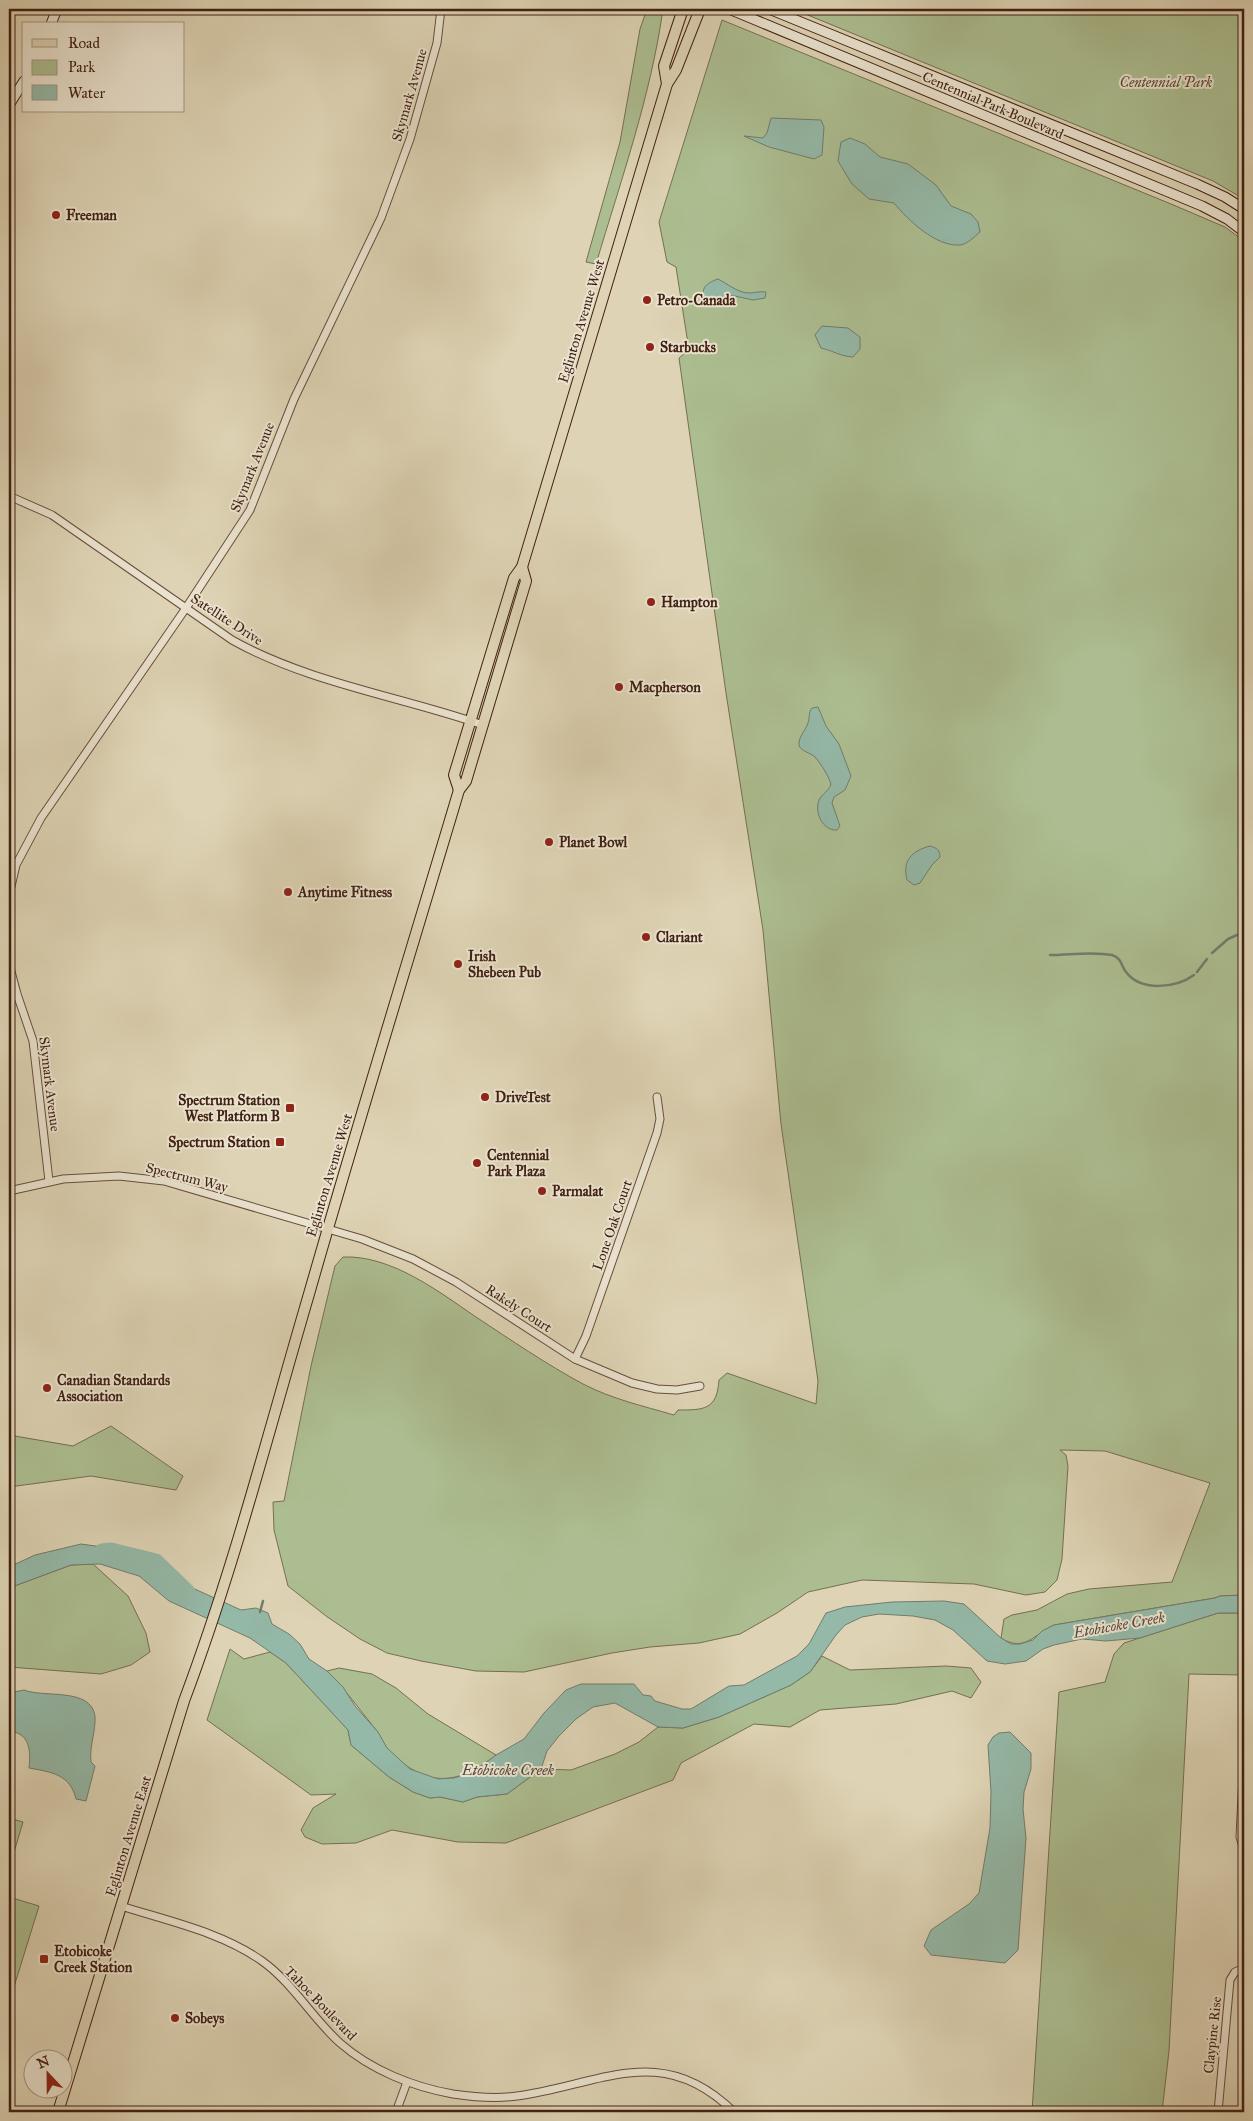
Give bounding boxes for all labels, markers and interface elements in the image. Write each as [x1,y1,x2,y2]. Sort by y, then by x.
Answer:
legend [22,22,185,112]
text: Road [68,34,100,52]
street label: Skymark Avenue [388,47,431,143]
text: Park [68,58,95,76]
street label: Centennial Park Boulevard [920,68,1066,143]
park label: Centennial Park [1120,74,1213,91]
text: Water [68,84,105,102]
place label: Freeman [66,207,117,224]
marker: Freeman [50,209,62,221]
street label: Eglinton Avenue West [555,257,608,385]
place label: Petro-Canada [657,292,737,309]
marker: Petro-Canada [641,294,653,306]
place label: Starbucks [660,339,716,356]
marker: Starbucks [644,341,656,353]
street label: Skymark Avenue [227,420,278,515]
street label: Satellite Drive [188,590,266,649]
place label: Hampton [661,594,718,612]
marker: Hampton [645,596,657,608]
place label: Macpherson [629,679,701,697]
marker: Macpherson [613,681,625,693]
place label: Planet Bowl [559,834,629,851]
marker: Planet Bowl [543,836,555,848]
place label: Anytime Fitness [297,884,392,902]
marker: Anytime Fitness [282,886,294,898]
place label: Clariant [656,929,703,946]
marker: Clariant [640,931,652,943]
place label: Irish Shebeen Pub [468,948,541,981]
marker: Irish Shebeen Pub [452,958,464,970]
street label: Skymark Avenue [35,1036,64,1133]
place label: DriveTest [495,1089,551,1106]
marker: DriveTest [479,1091,491,1103]
place label: Spectrum Station West Platform B [178,1092,280,1125]
marker: Spectrum Station West Platform B [284,1102,296,1114]
street label: Eglinton Avenue West [303,1111,356,1239]
place label: Spectrum Station [168,1134,270,1152]
marker: Spectrum Station [274,1136,286,1148]
place label: Centennial Park Plaza [487,1147,551,1180]
marker: Centennial Park Plaza [471,1157,483,1169]
street label: Spectrum Way [144,1159,230,1196]
street label: Lone Oak Court [589,1178,636,1273]
place label: Parmalat [552,1183,603,1200]
marker: Parmalat [536,1185,548,1197]
street label: Rakely Court [482,1281,555,1336]
place label: Canadian Standards Association [56,1372,170,1405]
marker: Canadian Standards Association [41,1382,53,1394]
water label: Etobicoke Creek [1071,1608,1166,1642]
water label: Etobicoke Creek [461,1761,555,1779]
street label: Eglinton Avenue East [102,1774,155,1899]
place label: Etobicoke Creek Station [54,1943,133,1976]
marker: Etobicoke Creek Station [38,1953,50,1965]
street label: Tahoe Boulevard [281,1963,360,2044]
street label: Claypine Rise [1200,1995,1225,2075]
place label: Sobeys [185,2010,224,2028]
marker: Sobeys [169,2012,181,2024]
north arrow [22,2048,72,2098]
text: N [35,2052,52,2073]

